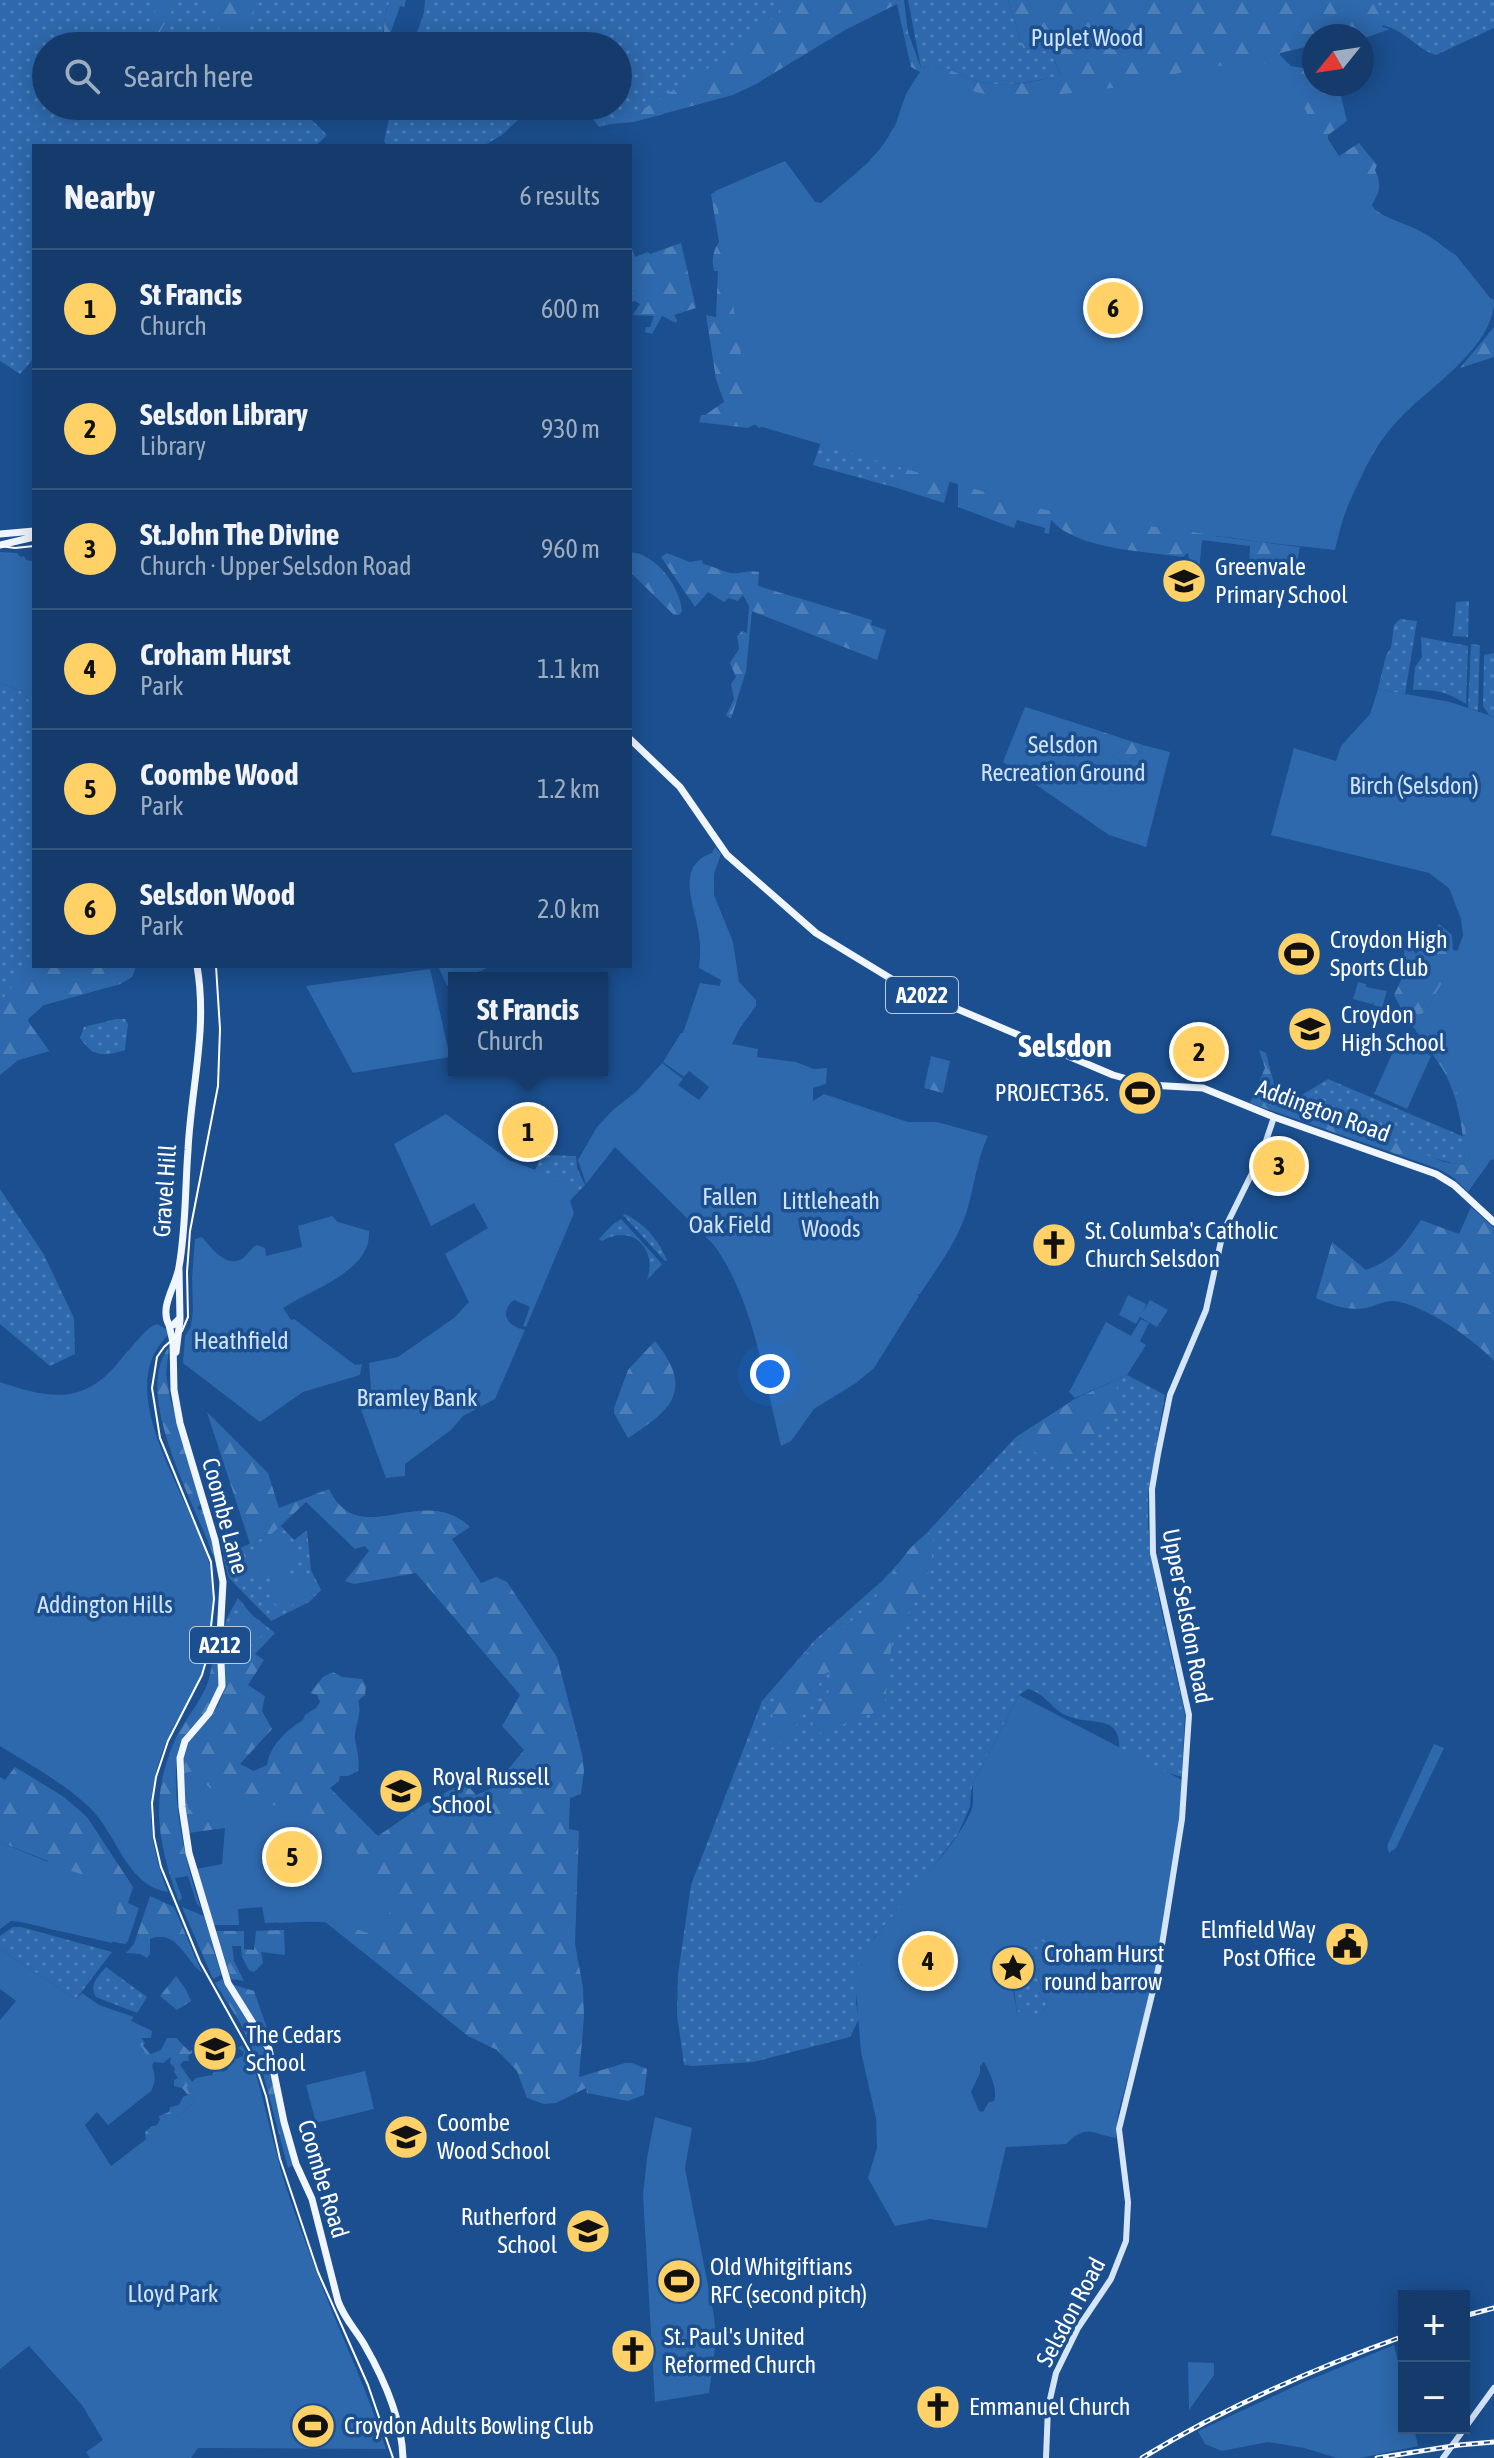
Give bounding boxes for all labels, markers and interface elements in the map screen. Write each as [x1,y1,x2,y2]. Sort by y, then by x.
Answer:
park label: Puplet Wood [1031,24,1143,51]
north arrow [1302,24,1374,96]
search box [32,32,632,120]
icon: search [60,54,104,98]
text: Search here [124,59,253,93]
text: Nearby [64,177,155,216]
text: 6 results [519,181,600,211]
text: St Francis [140,277,242,311]
pin: 6 [1087,278,1139,338]
text: 1 [84,294,96,324]
text: 600 m [541,294,600,324]
text: Church [140,311,207,341]
text: Selsdon Library [140,397,308,431]
text: 2 [84,414,96,444]
text: 930 m [541,414,600,444]
text: Library [140,431,206,461]
text: St.John The Divine [140,517,339,551]
text: 3 [84,534,96,564]
text: 960 m [541,534,600,564]
text: Church · Upper Selsdon Road [140,551,412,581]
place label: Greenvale Primary School [1215,553,1348,608]
school or university icon: Greenvale Primary School [1160,557,1208,605]
text: Croham Hurst [140,637,291,671]
text: 4 [84,654,96,684]
text: 1.1 km [537,654,600,684]
text: Park [140,671,183,701]
park label: Selsdon Recreation Ground [980,731,1146,786]
text: Coombe Wood [140,757,299,791]
park label: Birch (Selsdon) [1349,772,1479,799]
text: 5 [84,774,96,804]
text: 1.2 km [537,774,600,804]
text: Park [140,791,183,821]
text: Selsdon Wood [140,877,295,911]
text: 6 [84,894,96,924]
text: 2.0 km [537,894,600,924]
text: Park [140,911,183,941]
place label: Croydon High Sports Club [1330,926,1448,981]
sports icon: Croydon High Sports Club [1275,930,1323,978]
popup [448,972,608,1076]
road number: A2022 [886,977,958,1013]
text: St Francis [477,992,579,1026]
place label: Croydon High School [1341,1001,1446,1056]
school or university icon: Croydon High School [1286,1005,1334,1053]
pin: 2 [1173,1022,1225,1082]
text: Church [477,1026,544,1056]
district label: Selsdon [1018,1027,1112,1064]
sports icon: PROJECT365. [1116,1069,1164,1117]
street label: Addington Road [1252,1074,1394,1147]
place label: PROJECT365. [995,1079,1109,1106]
pin: 1 [502,1102,554,1162]
pin: 3 [1253,1136,1305,1196]
street label: Gravel Hill [148,1143,181,1238]
park label: Fallen Oak Field [689,1183,771,1238]
park label: Littleheath Woods [782,1187,880,1242]
place label: St. Columba's Catholic Church Selsdon [1085,1217,1278,1272]
church icon: St. Columba's Catholic Church Selsdon [1030,1221,1078,1269]
park label: Heathfield [193,1327,289,1354]
your location [750,1354,790,1394]
park label: Bramley Bank [356,1384,478,1411]
street label: Coombe Lane [197,1455,254,1577]
street label: Upper Selsdon Road [1157,1526,1218,1706]
park label: Addington Hills [37,1591,173,1618]
road number: A212 [190,1627,250,1663]
place label: Royal Russell School [432,1763,550,1818]
school or university icon: Royal Russell School [377,1767,425,1815]
pin: 5 [266,1827,318,1887]
place label: Elmfield Way Post Office [1201,1916,1316,1971]
public building icon: Elmfield Way Post Office [1323,1920,1371,1968]
pin: 4 [902,1931,954,1991]
place label: Croham Hurst round barrow [1044,1940,1165,1995]
place icon: Croham Hurst round barrow [989,1944,1037,1992]
place label: The Cedars School [246,2021,342,2076]
school or university icon: The Cedars School [191,2025,239,2073]
place label: Coombe Wood School [437,2109,551,2164]
school or university icon: Coombe Wood School [382,2113,430,2161]
street label: Coombe Road [293,2117,354,2241]
place label: Rutherford School [461,2203,558,2258]
school or university icon: Rutherford School [564,2207,612,2255]
place label: Old Whitgiftians RFC (second pitch) [710,2253,867,2308]
street label: Selsdon Road [1031,2253,1110,2371]
sports icon: Old Whitgiftians RFC (second pitch) [655,2257,703,2305]
park label: Lloyd Park [128,2280,219,2307]
map controls [1398,2290,1470,2434]
button: + [1398,2290,1470,2362]
place label: St. Paul's United Reformed Church [664,2323,816,2378]
church icon: St. Paul's United Reformed Church [609,2327,657,2375]
button: − [1398,2362,1470,2434]
church icon: Emmanuel Church [914,2383,962,2431]
place label: Emmanuel Church [969,2393,1130,2420]
sports icon: Croydon Adults Bowling Club [289,2402,337,2450]
place label: Croydon Adults Bowling Club [344,2412,594,2439]

